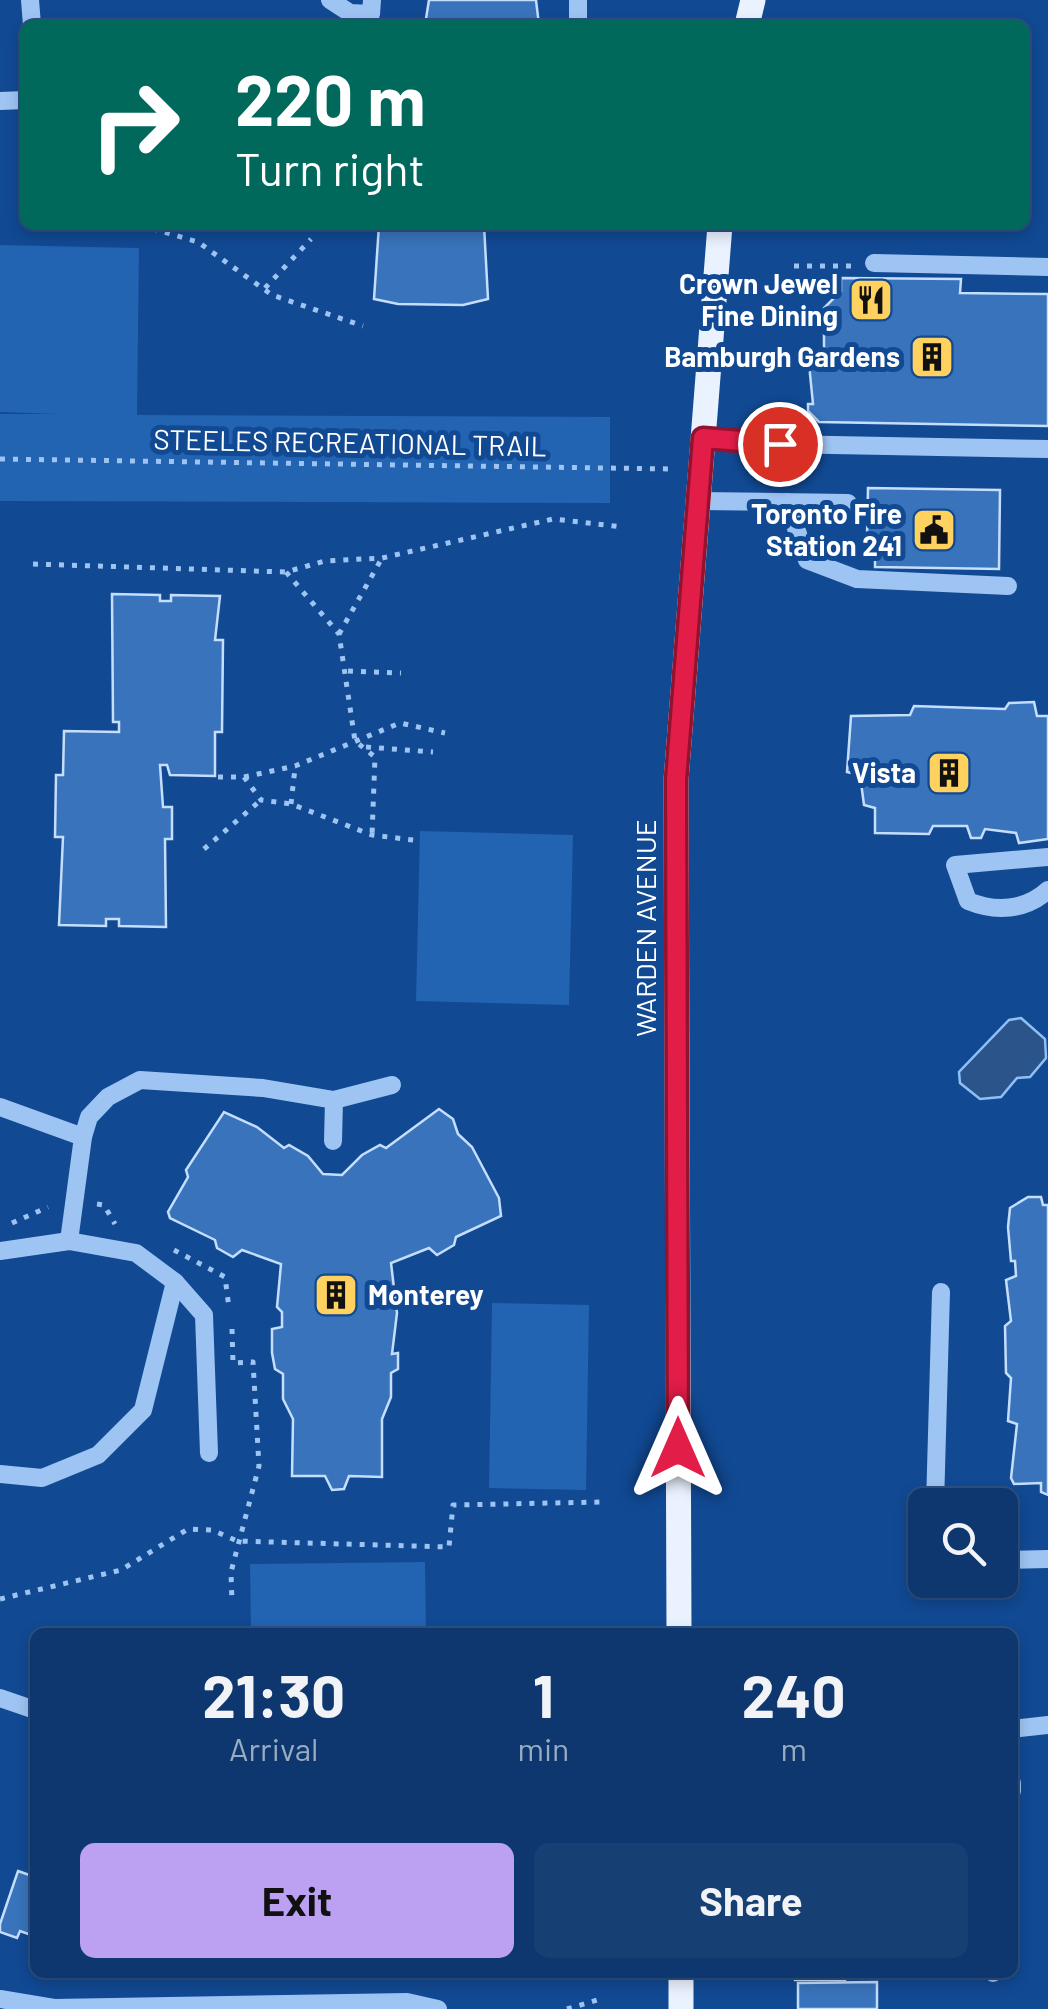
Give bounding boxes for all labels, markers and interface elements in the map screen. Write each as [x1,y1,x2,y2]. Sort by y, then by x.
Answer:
text: 220 m [235,56,426,140]
icon: right [70,60,200,190]
text: Turn right [235,141,425,195]
place label: Crown Jewel Fine Dining [679,266,838,332]
restaurant icon: Crown Jewel Fine Dining [848,277,894,323]
building icon: Bamburgh Gardens [909,334,955,380]
place label: Bamburgh Gardens [664,339,900,373]
pin [738,402,823,487]
icon: arrive [753,417,808,472]
street label: STEELES RECREATIONAL TRAIL [153,422,547,462]
place label: Toronto Fire Station 241 [751,496,902,562]
public building icon: Toronto Fire Station 241 [911,507,957,553]
building icon: Vista [926,750,972,796]
place label: Vista [852,755,916,789]
street label: WARDEN AVENUE [628,819,662,1037]
building icon: Monterey [313,1272,359,1318]
place label: Monterey [368,1277,484,1311]
position arrow [626,1396,730,1500]
map controls [908,1488,1018,1598]
button: search [908,1488,1018,1598]
text: 21:30 [202,1658,345,1730]
text: 1 [533,1658,554,1730]
text: 240 [742,1658,846,1730]
text: Arrival [229,1729,318,1767]
text: min [517,1729,569,1767]
text: m [780,1729,807,1767]
button: Exit [80,1843,514,1958]
button: Share [534,1843,968,1958]

